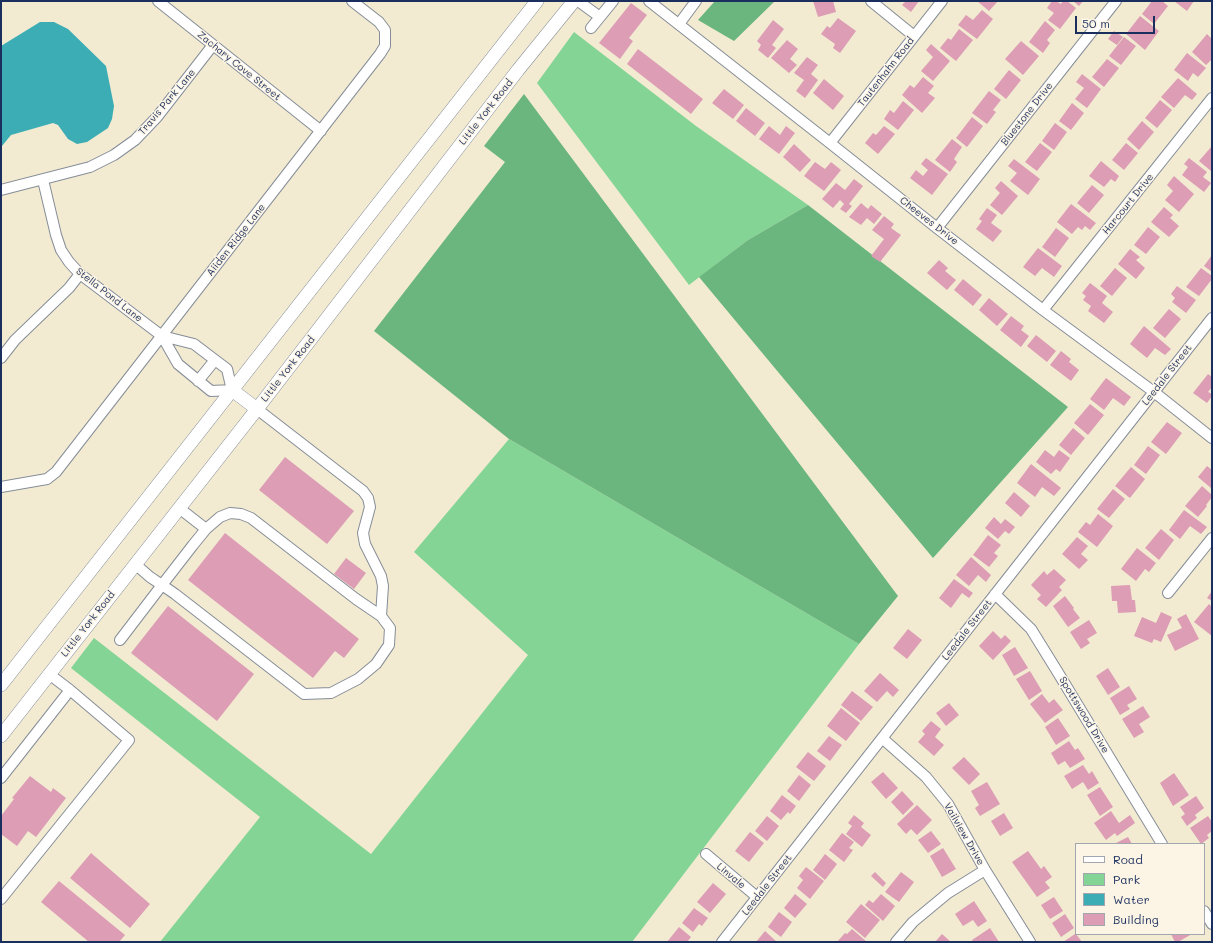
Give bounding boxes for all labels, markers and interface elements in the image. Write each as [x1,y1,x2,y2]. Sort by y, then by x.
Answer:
scale bar [1077,8,1157,34]
text: 50 m [1082,15,1110,31]
street label: Zachary Cove Street [195,29,283,103]
street label: Tautenhahn Road [855,35,917,109]
street label: Travis Park Lane [136,67,198,137]
street label: Little York Road [457,77,515,147]
street label: Bluestone Drive [999,80,1055,148]
street label: Harcourt Drive [1100,171,1156,237]
street label: Cheeves Drive [897,194,961,248]
street label: Aiiden Ridge Lane [204,201,268,279]
street label: Stella Pond Lane [73,265,145,325]
street label: Little York Road [259,334,317,404]
street label: Leedale Street [1140,342,1194,408]
street label: Little York Road [59,589,117,659]
street label: Leedale Street [940,597,994,663]
street label: Spottswood Drive [1056,675,1112,755]
street label: Vailview Drive [941,801,987,867]
legend [1075,843,1205,935]
text: Road [1113,851,1143,867]
street label: Leedale Street [740,852,794,918]
street label: Linvale [714,860,748,892]
text: Park [1113,871,1140,887]
text: Water [1113,891,1150,907]
text: Building [1113,911,1159,927]

